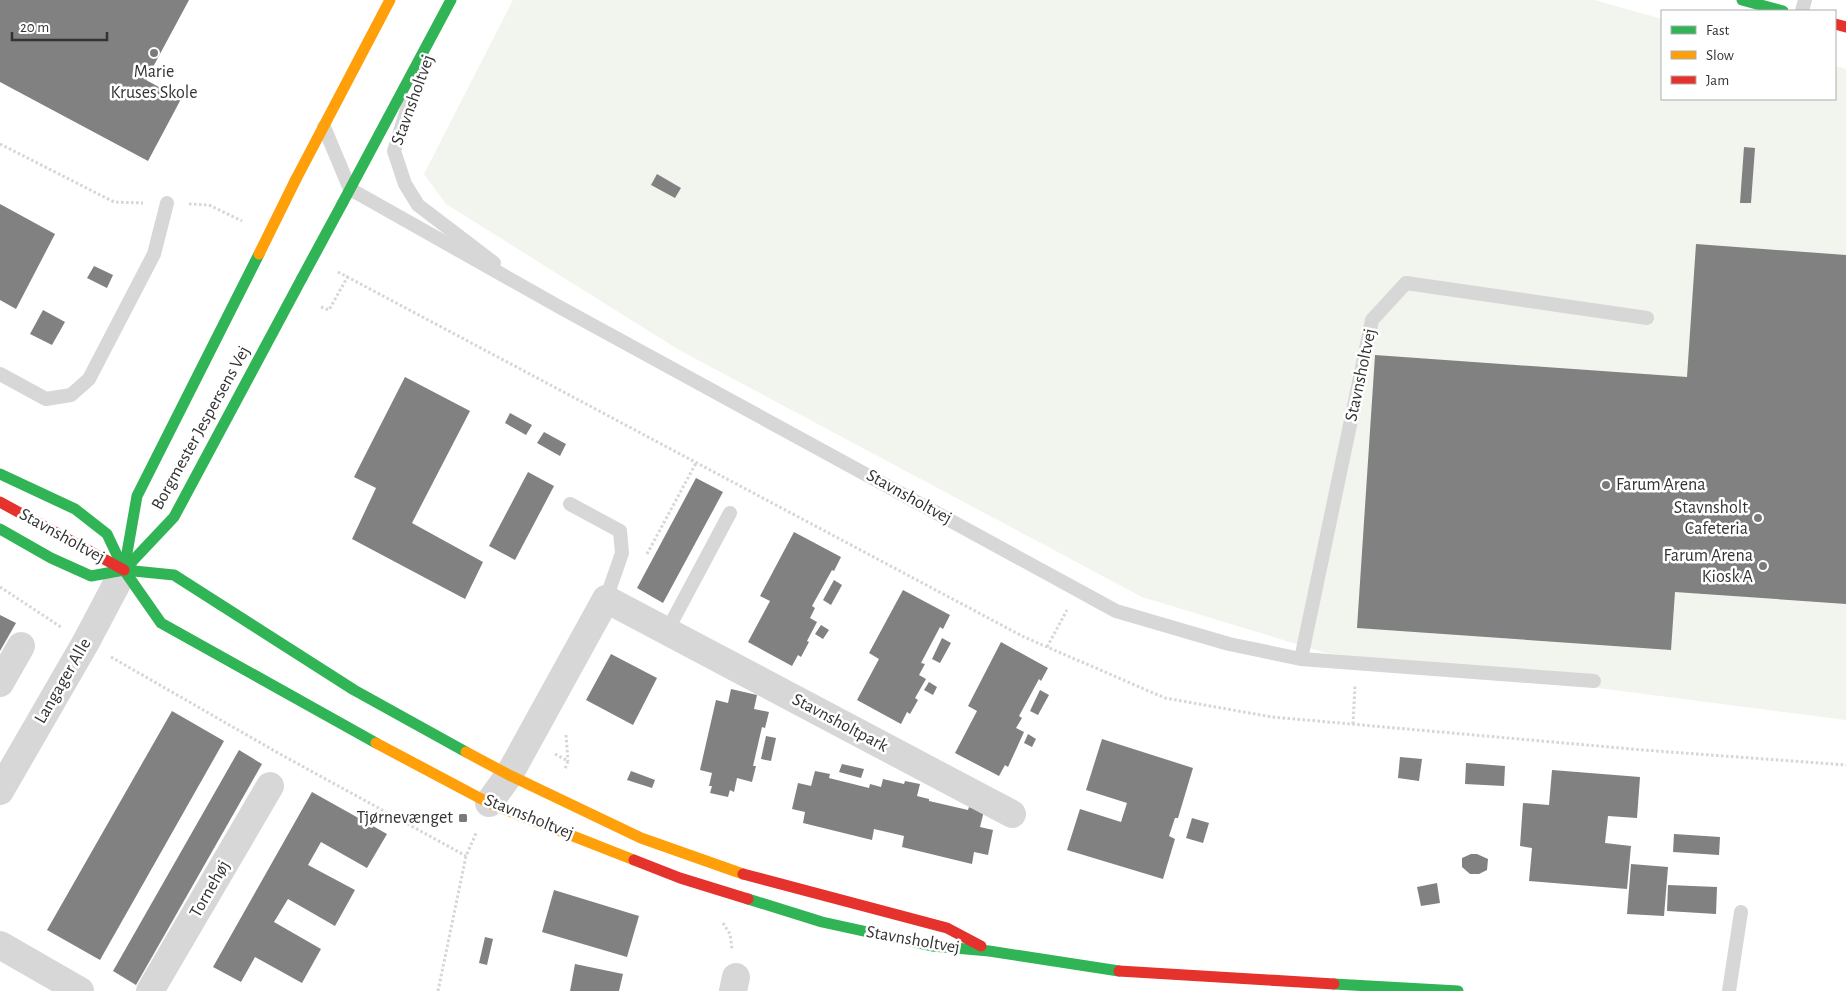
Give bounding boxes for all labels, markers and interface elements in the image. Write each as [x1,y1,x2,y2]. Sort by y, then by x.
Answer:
scale bar [12,10,108,42]
legend [1661,10,1836,100]
text: 20 m [20,20,49,35]
text: Fast [1706,23,1730,38]
marker: Marie Kruses Skole [148,47,160,59]
text: Slow [1706,48,1734,63]
street label: Stavnsholtvej [388,52,438,148]
place label: Marie Kruses Skole [110,63,198,102]
text: Jam [1706,73,1729,88]
street label: Stavnsholtvej [1342,327,1380,423]
street label: Borgmester Jespersens Vej [148,343,254,513]
street label: Stavnsholtvej [863,466,955,528]
place label: Farum Arena [1616,476,1706,494]
marker: Farum Arena [1600,479,1612,491]
place label: Stavnsholt Cafeteria [1674,499,1748,538]
street label: Stavnsholtvej [16,505,108,567]
marker: Stavnsholt Cafeteria [1752,512,1764,524]
place label: Farum Arena Kiosk A [1663,547,1754,586]
marker: Farum Arena Kiosk A [1757,560,1769,572]
street label: Langager Alle [31,635,95,727]
street label: Stavnsholtpark [789,690,892,756]
street label: Stavnsholtvej [482,791,576,843]
place label: Tjørnevænget [356,809,453,827]
marker: Tjørnevænget [457,812,469,824]
street label: Tornehøj [187,857,233,921]
street label: Stavnsholtvej [865,923,961,957]

